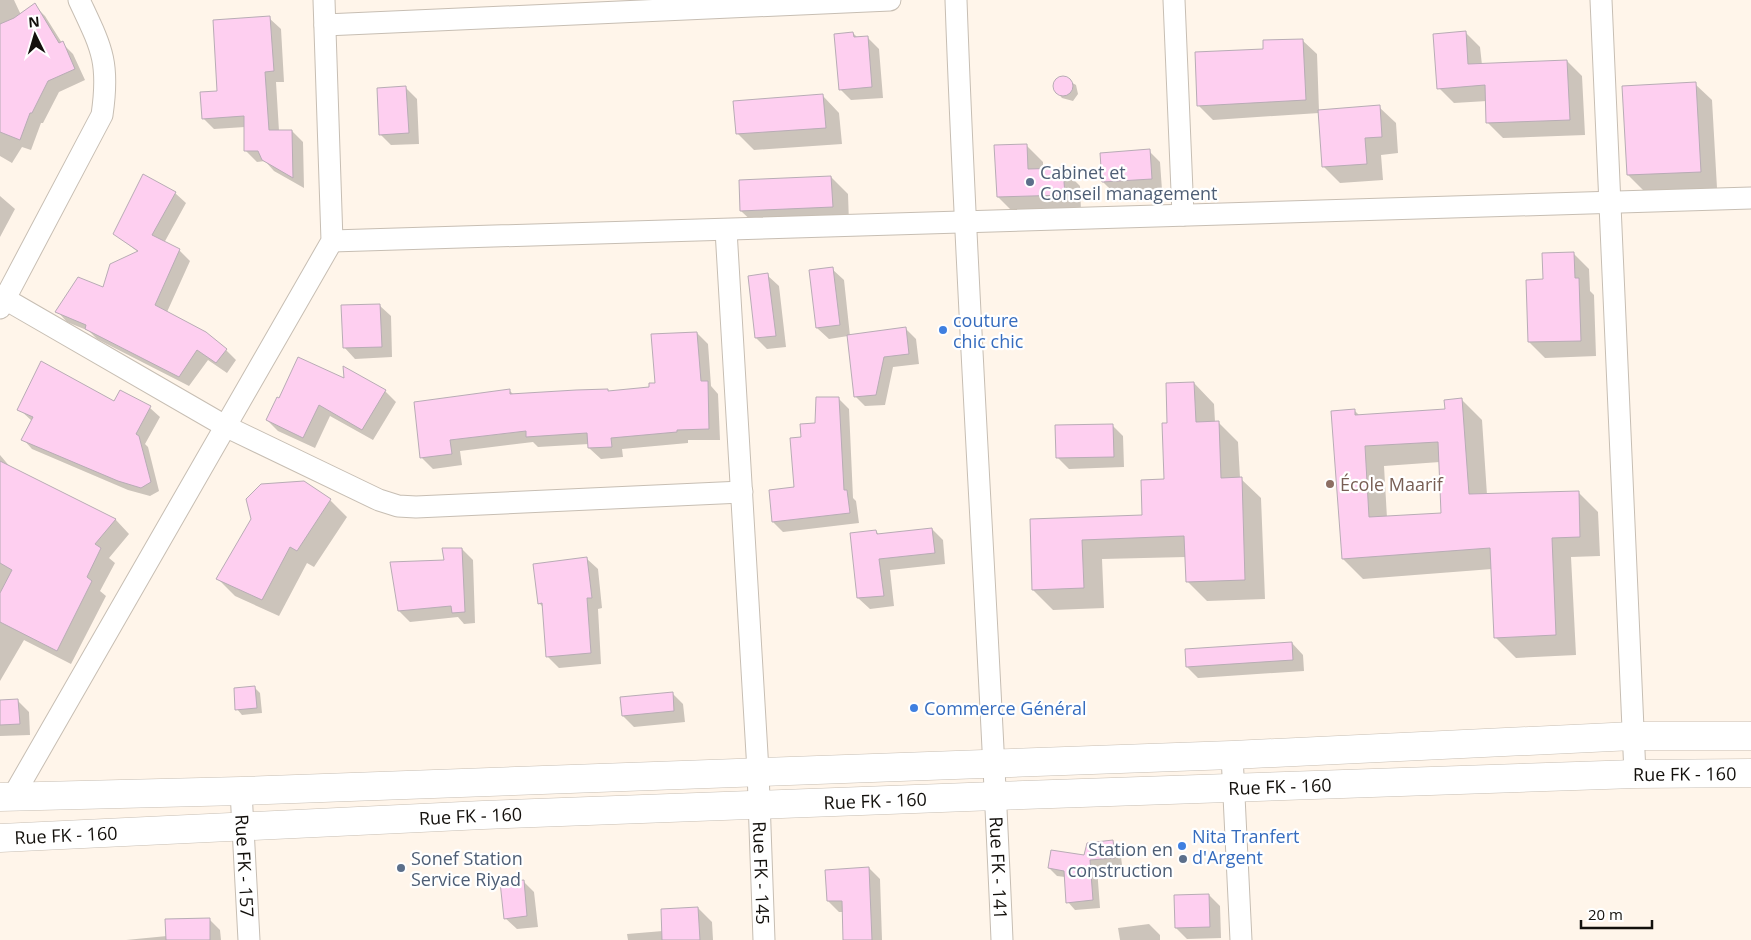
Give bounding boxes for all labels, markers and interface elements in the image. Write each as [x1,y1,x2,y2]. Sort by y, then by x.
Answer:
north arrow [10,10,60,60]
text: N [27,12,40,32]
place label: Cabinet et Conseil management [1040,160,1217,205]
marker: Cabinet et Conseil management [1024,176,1036,188]
place label: couture chic chic [953,308,1024,353]
marker: couture chic chic [937,324,949,336]
place label: École Maarif [1340,472,1444,496]
marker: École Maarif [1324,478,1336,490]
place label: Commerce Général [924,696,1087,720]
marker: Commerce Général [908,702,920,714]
street label: Rue FK - 160 [1633,761,1736,786]
street label: Rue FK - 160 [1228,772,1332,800]
street label: Rue FK - 160 [823,787,927,814]
street label: Rue FK - 160 [418,802,523,830]
street label: Rue FK - 157 [230,814,260,918]
street label: Rue FK - 141 [984,816,1013,920]
street label: Rue FK - 160 [14,820,118,849]
street label: Rue FK - 145 [748,821,775,925]
place label: Nita Tranfert d'Argent [1192,824,1299,869]
place label: Station en construction [1068,837,1173,882]
marker: Nita Tranfert d'Argent [1176,840,1188,852]
place label: Sonef Station Service Riyad [411,846,523,891]
marker: Station en construction [1177,853,1189,865]
marker: Sonef Station Service Riyad [395,862,407,874]
scale bar [1581,898,1652,930]
text: 20 m [1588,904,1623,924]

